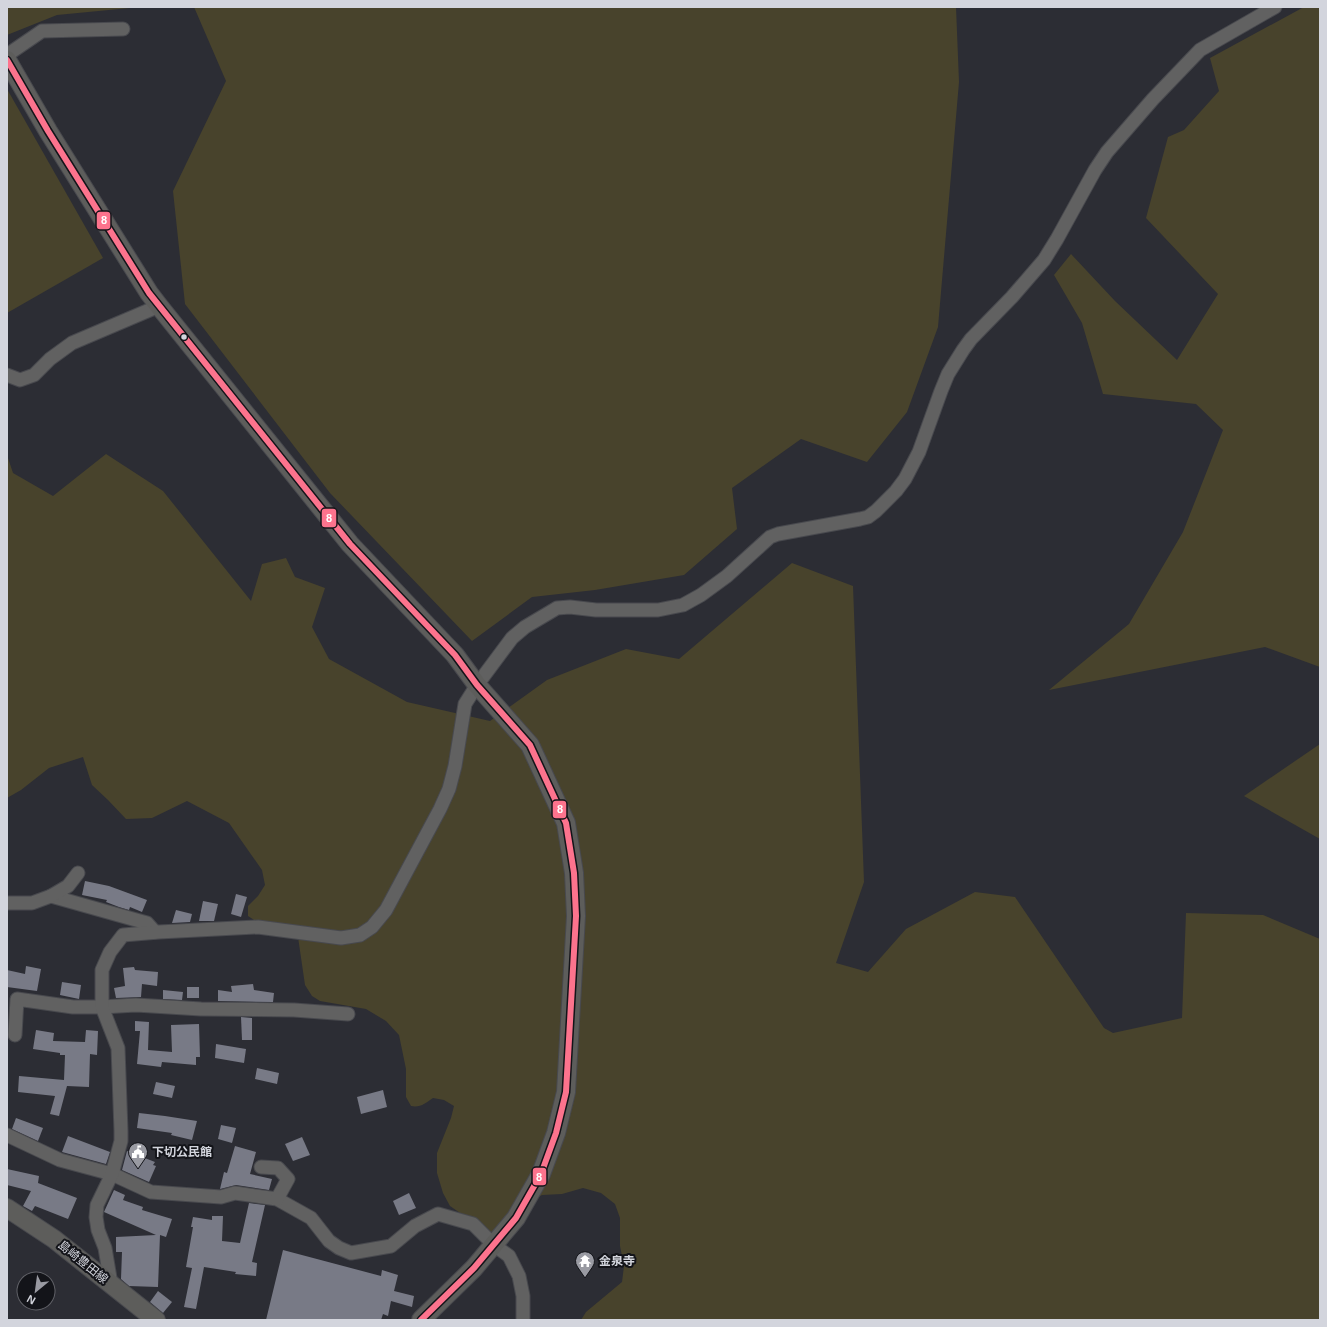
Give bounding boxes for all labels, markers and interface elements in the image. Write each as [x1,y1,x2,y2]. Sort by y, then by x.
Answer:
line badge: 8 [96,211,111,230]
text: 8 [101,214,107,226]
unlabelled marker [179,332,189,342]
line badge: 8 [321,508,337,528]
text: 8 [326,512,332,524]
line badge: 8 [552,800,567,819]
text: 8 [557,803,563,815]
public building icon: 下切公民館 [127,1141,149,1169]
place label: 下切公民館 [152,1145,212,1159]
line badge: 8 [532,1167,547,1186]
text: 8 [536,1171,542,1183]
street label: 島崎豊田線 [55,1238,111,1286]
temple icon: 金泉寺 [574,1250,596,1278]
place label: 金泉寺 [599,1254,635,1268]
north arrow [16,1271,56,1311]
text: N [25,1293,38,1307]

